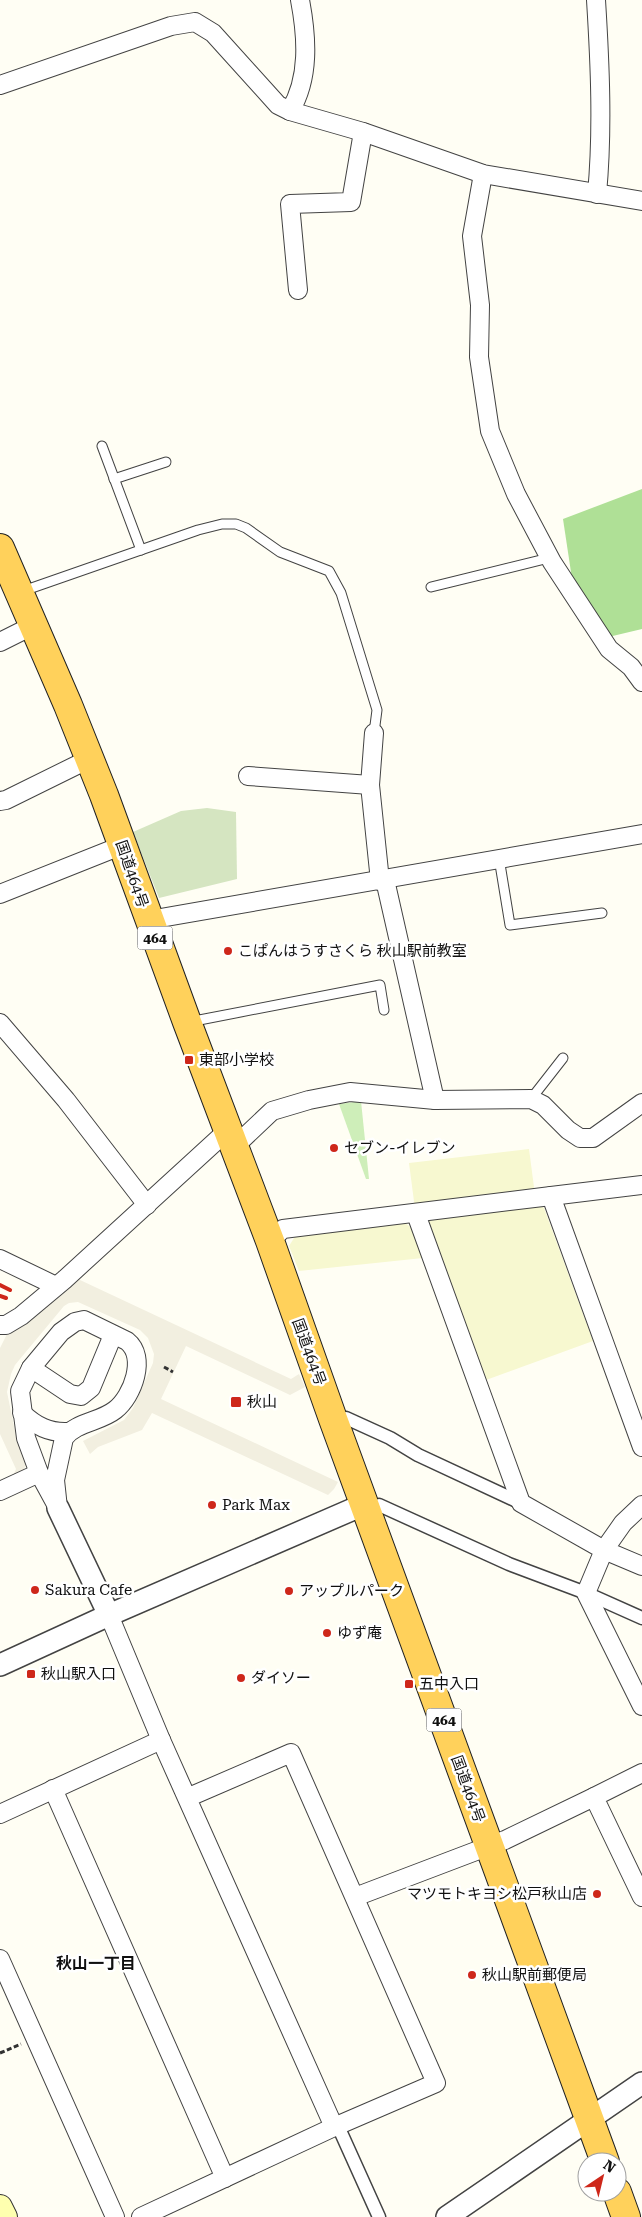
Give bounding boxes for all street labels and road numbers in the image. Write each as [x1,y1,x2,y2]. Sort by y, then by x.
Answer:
street label: 国道464号 [112,838,152,910]
road number: 464 [138,926,172,950]
street label: 国道464号 [289,1316,329,1388]
road number: 464 [426,1708,462,1732]
street label: 国道464号 [448,1753,488,1825]

